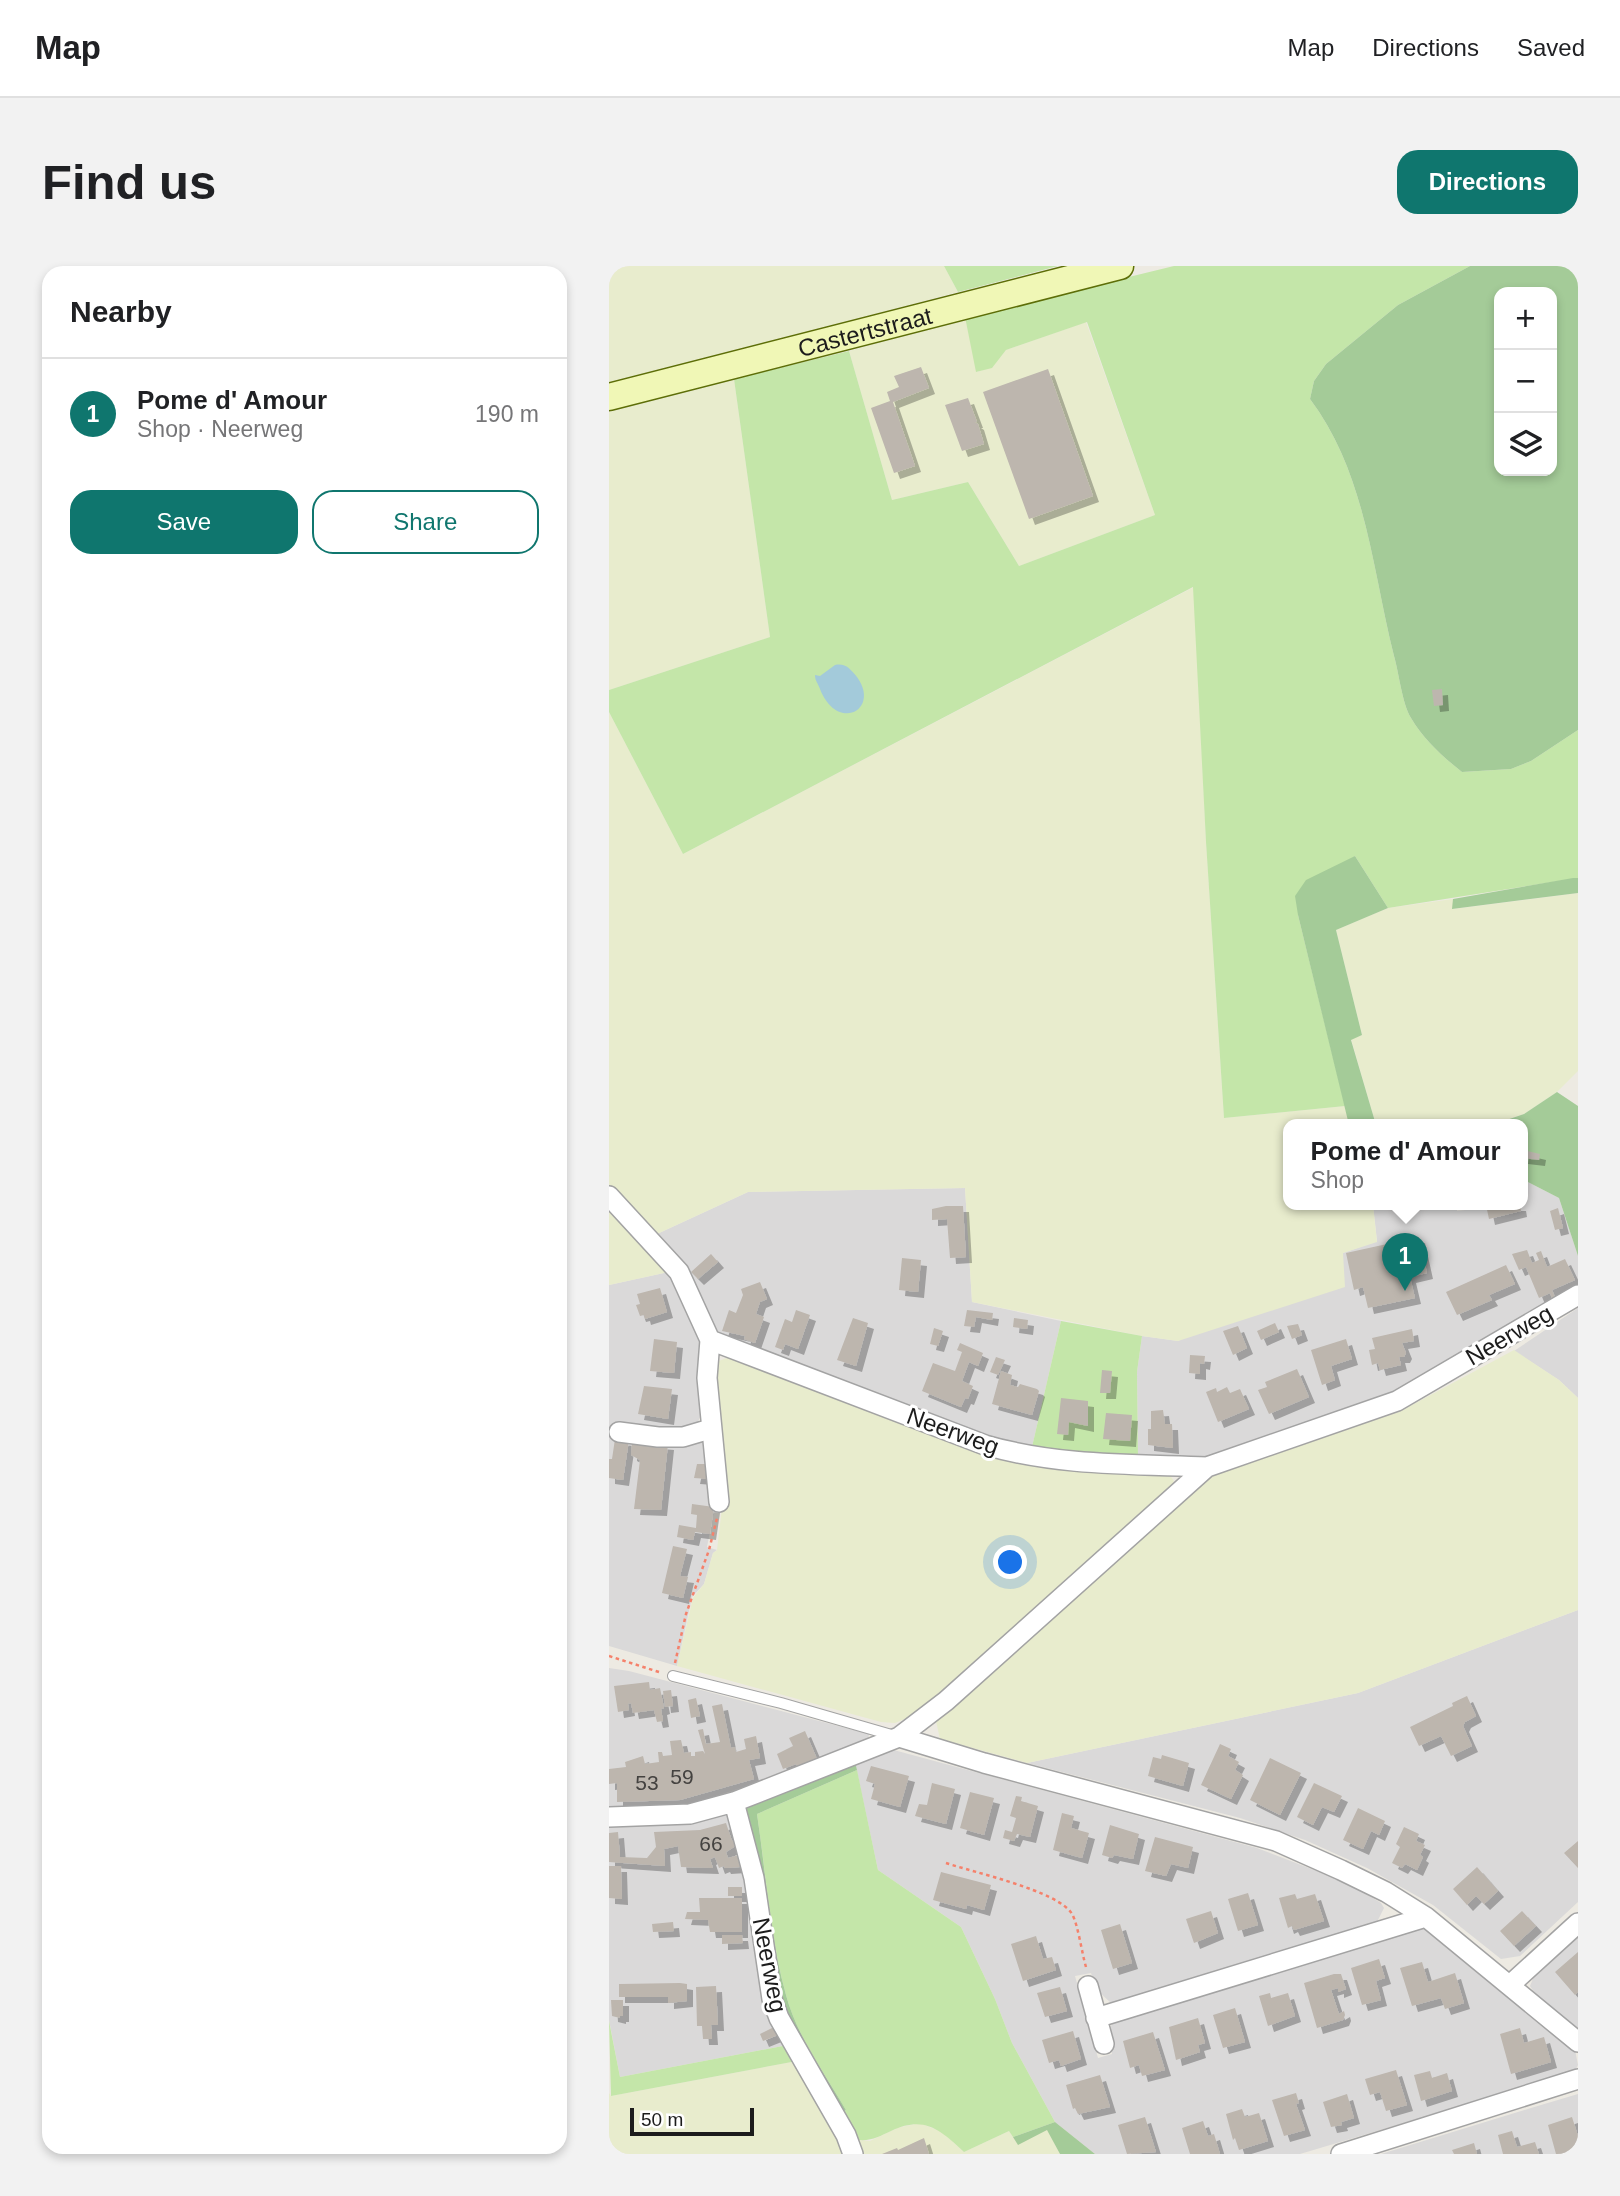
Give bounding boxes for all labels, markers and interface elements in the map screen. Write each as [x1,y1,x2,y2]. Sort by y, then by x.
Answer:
text: Map [35,29,101,66]
text: Map [1288,34,1334,61]
text: Directions [1372,34,1479,61]
text: Saved [1517,34,1585,61]
button: Directions [1397,150,1578,214]
text: Find us [42,155,216,209]
map controls [1494,287,1557,476]
button: + [1494,287,1557,350]
text: Nearby [70,295,172,328]
street label: Castertstraat [795,301,935,362]
button: − [1494,350,1557,413]
text: Pome d' Amour [137,385,327,415]
text: 1 [87,401,99,427]
text: 190 m [475,401,539,427]
button: layers [1494,413,1557,476]
text: Shop · Neerweg [137,416,303,442]
button: Save [70,490,298,554]
button: Share [312,490,539,554]
popup [1283,1119,1528,1210]
text: Pome d' Amour [1310,1136,1501,1166]
text: Shop [1310,1167,1364,1193]
pin: 1 [1382,1233,1428,1291]
street label: Neerweg [1461,1299,1557,1371]
street label: Neerweg [903,1402,1003,1460]
your location [993,1545,1027,1579]
house number: 59 [670,1765,694,1788]
house number: 53 [635,1771,659,1794]
house number: 66 [699,1832,723,1855]
street label: Neerweg [748,1915,792,2015]
scale bar [630,2105,754,2137]
text: 50 m [641,2109,683,2130]

